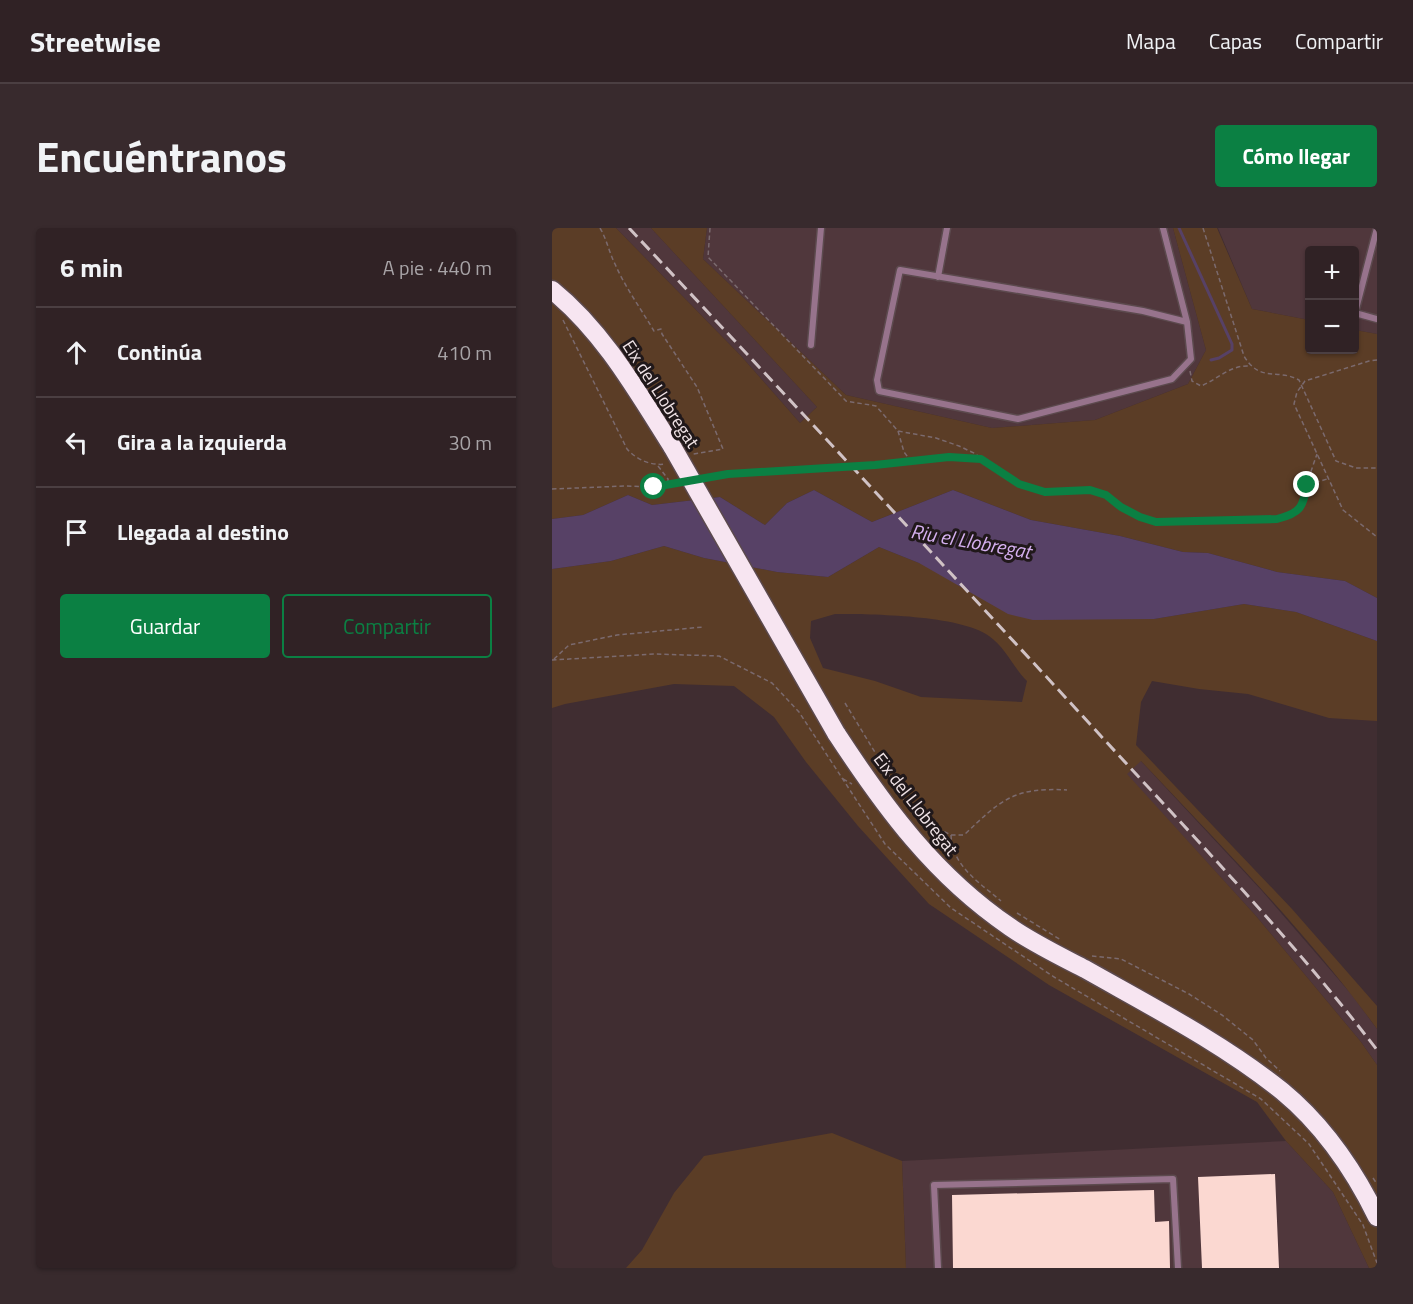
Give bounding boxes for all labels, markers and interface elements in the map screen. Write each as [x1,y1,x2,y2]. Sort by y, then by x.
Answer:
text: Streetwise [30,20,161,63]
text: Mapa [1126,25,1176,57]
text: Capas [1209,25,1262,57]
text: Compartir [1295,25,1383,57]
text: Encuéntranos [36,124,287,188]
button: Cómo llegar [1215,125,1377,187]
map controls [1305,246,1359,354]
button: + [1305,246,1359,300]
text: 6 min [60,248,123,287]
text: A pie · 440 m [383,252,492,283]
button: − [1305,300,1359,354]
text: Continúa [117,335,202,369]
street label: Eix del Llobregat [616,335,707,454]
icon: ahead [60,336,93,369]
text: 410 m [437,337,492,368]
text: Gira a la izquierda [117,425,287,459]
icon: left [60,426,93,459]
text: 30 m [448,427,492,458]
route end [1293,471,1319,497]
route start [640,473,666,499]
text: Llegada al destino [117,515,289,549]
water label: Riu el Llobregat [908,515,1036,567]
icon: arrive [60,516,93,549]
button: Guardar [60,594,270,658]
button: Compartir [282,594,492,658]
street label: Eix del Llobregat [867,747,965,862]

